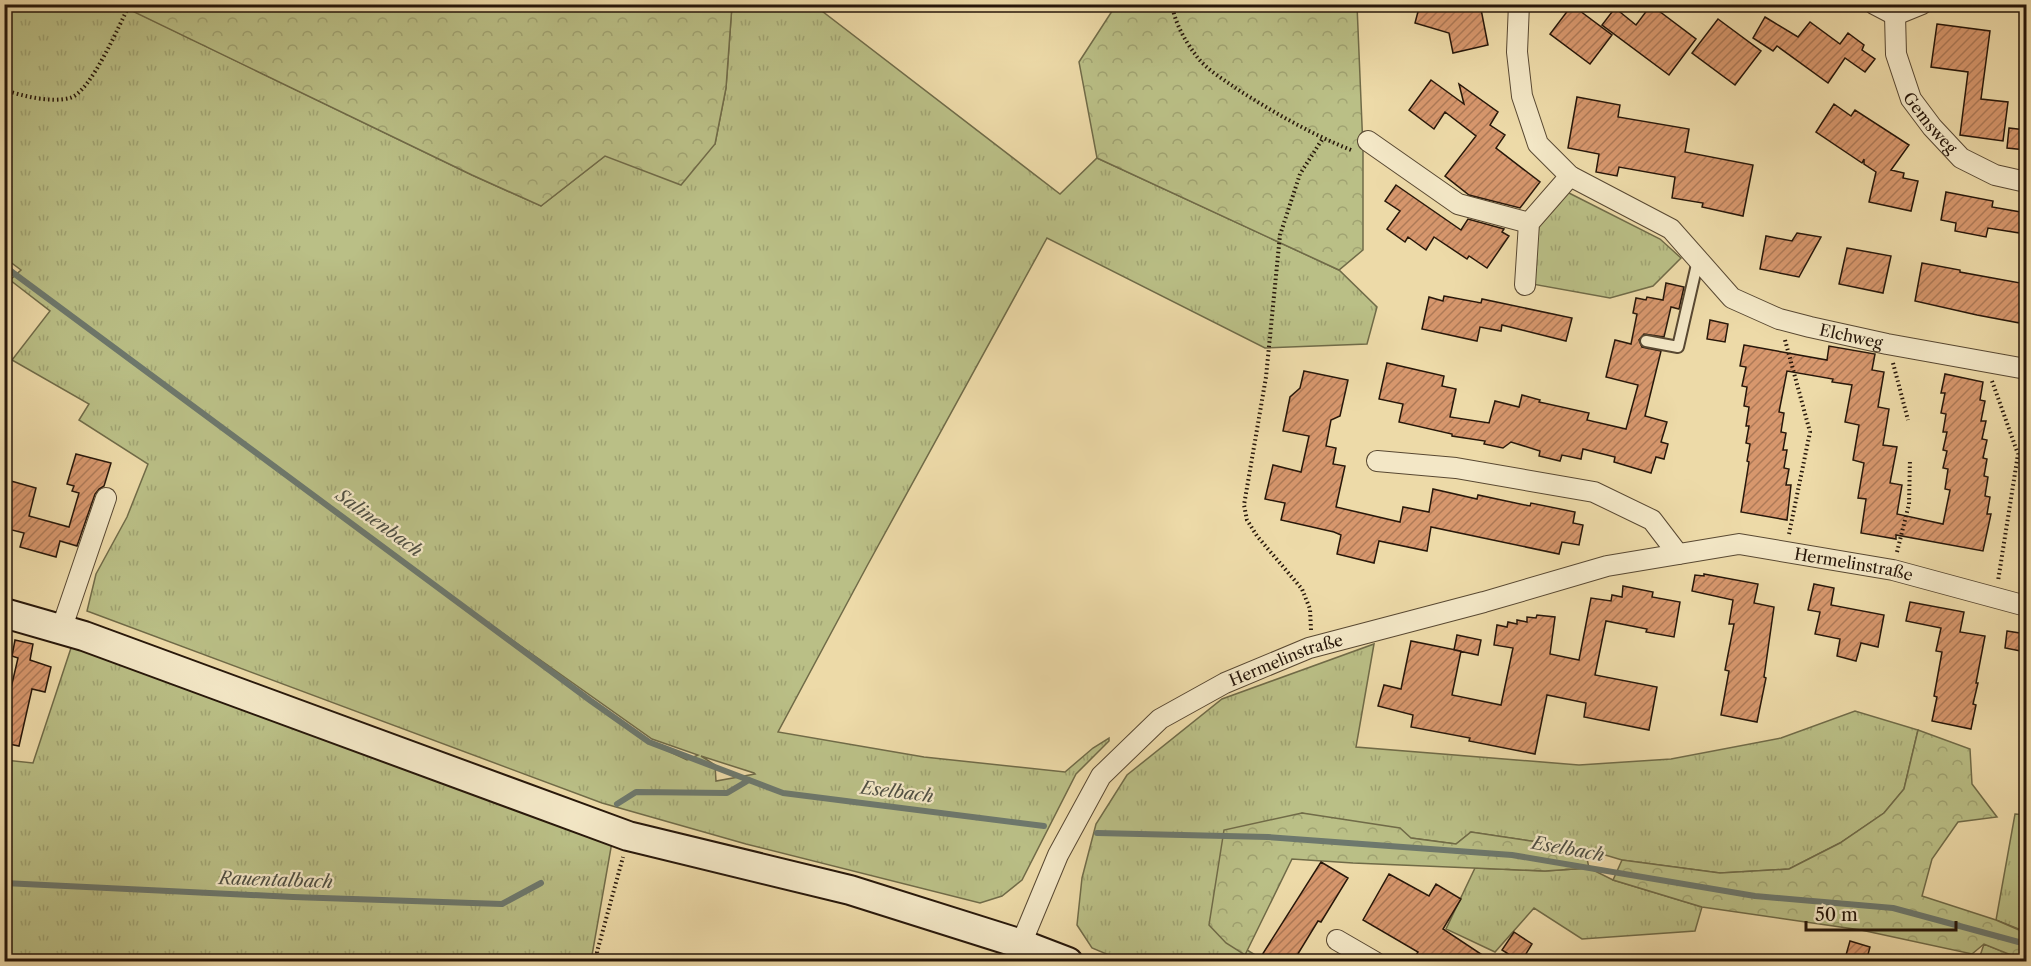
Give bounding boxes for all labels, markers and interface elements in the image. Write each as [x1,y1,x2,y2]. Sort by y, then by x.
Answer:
street label: Gemsweg [1899,88,1962,158]
street label: Elchweg [1818,319,1885,353]
water label: Salinenbach [331,484,427,562]
street label: Hermelinstraße [1793,543,1915,585]
street label: Hermelinstraße [1226,630,1345,690]
water label: Eselbach [857,776,935,807]
water label: Eselbach [1528,831,1606,866]
water label: Rauentalbach [217,867,333,893]
scale bar [1806,894,1956,932]
text: 50 m [1815,904,1858,926]

